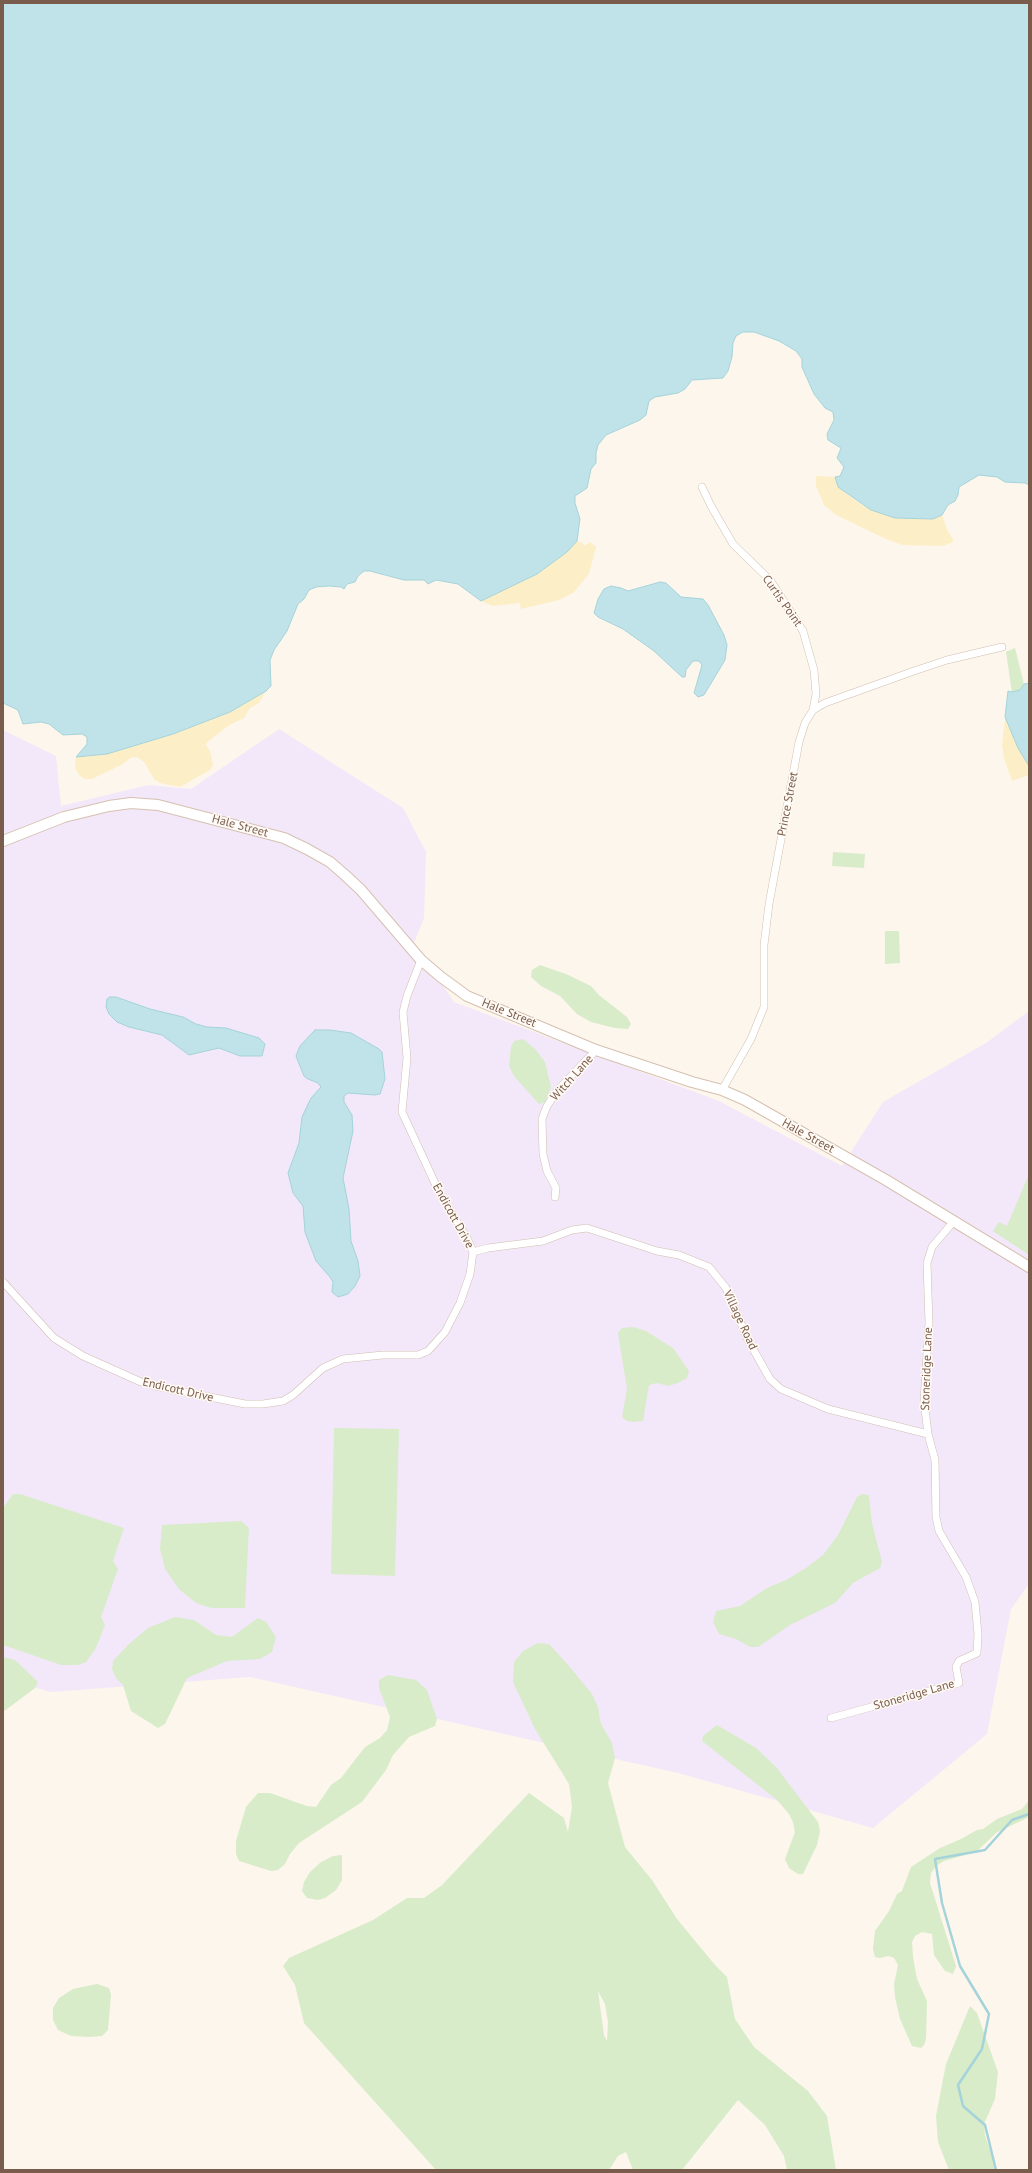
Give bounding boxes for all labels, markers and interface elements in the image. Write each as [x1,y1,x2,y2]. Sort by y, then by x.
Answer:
street label: Curtis Point [759,572,805,630]
street label: Prince Street [775,771,801,837]
street label: Hale Street [210,812,270,840]
street label: Hale Street [480,996,538,1030]
street label: Witch Lane [548,1052,596,1104]
street label: Hale Street [779,1116,837,1156]
street label: Endicott Drive [429,1181,477,1251]
street label: Village Road [720,1288,760,1352]
street label: Stoneridge Lane [918,1327,936,1411]
street label: Endicott Drive [141,1375,215,1405]
street label: Stoneridge Lane [872,1677,956,1713]

